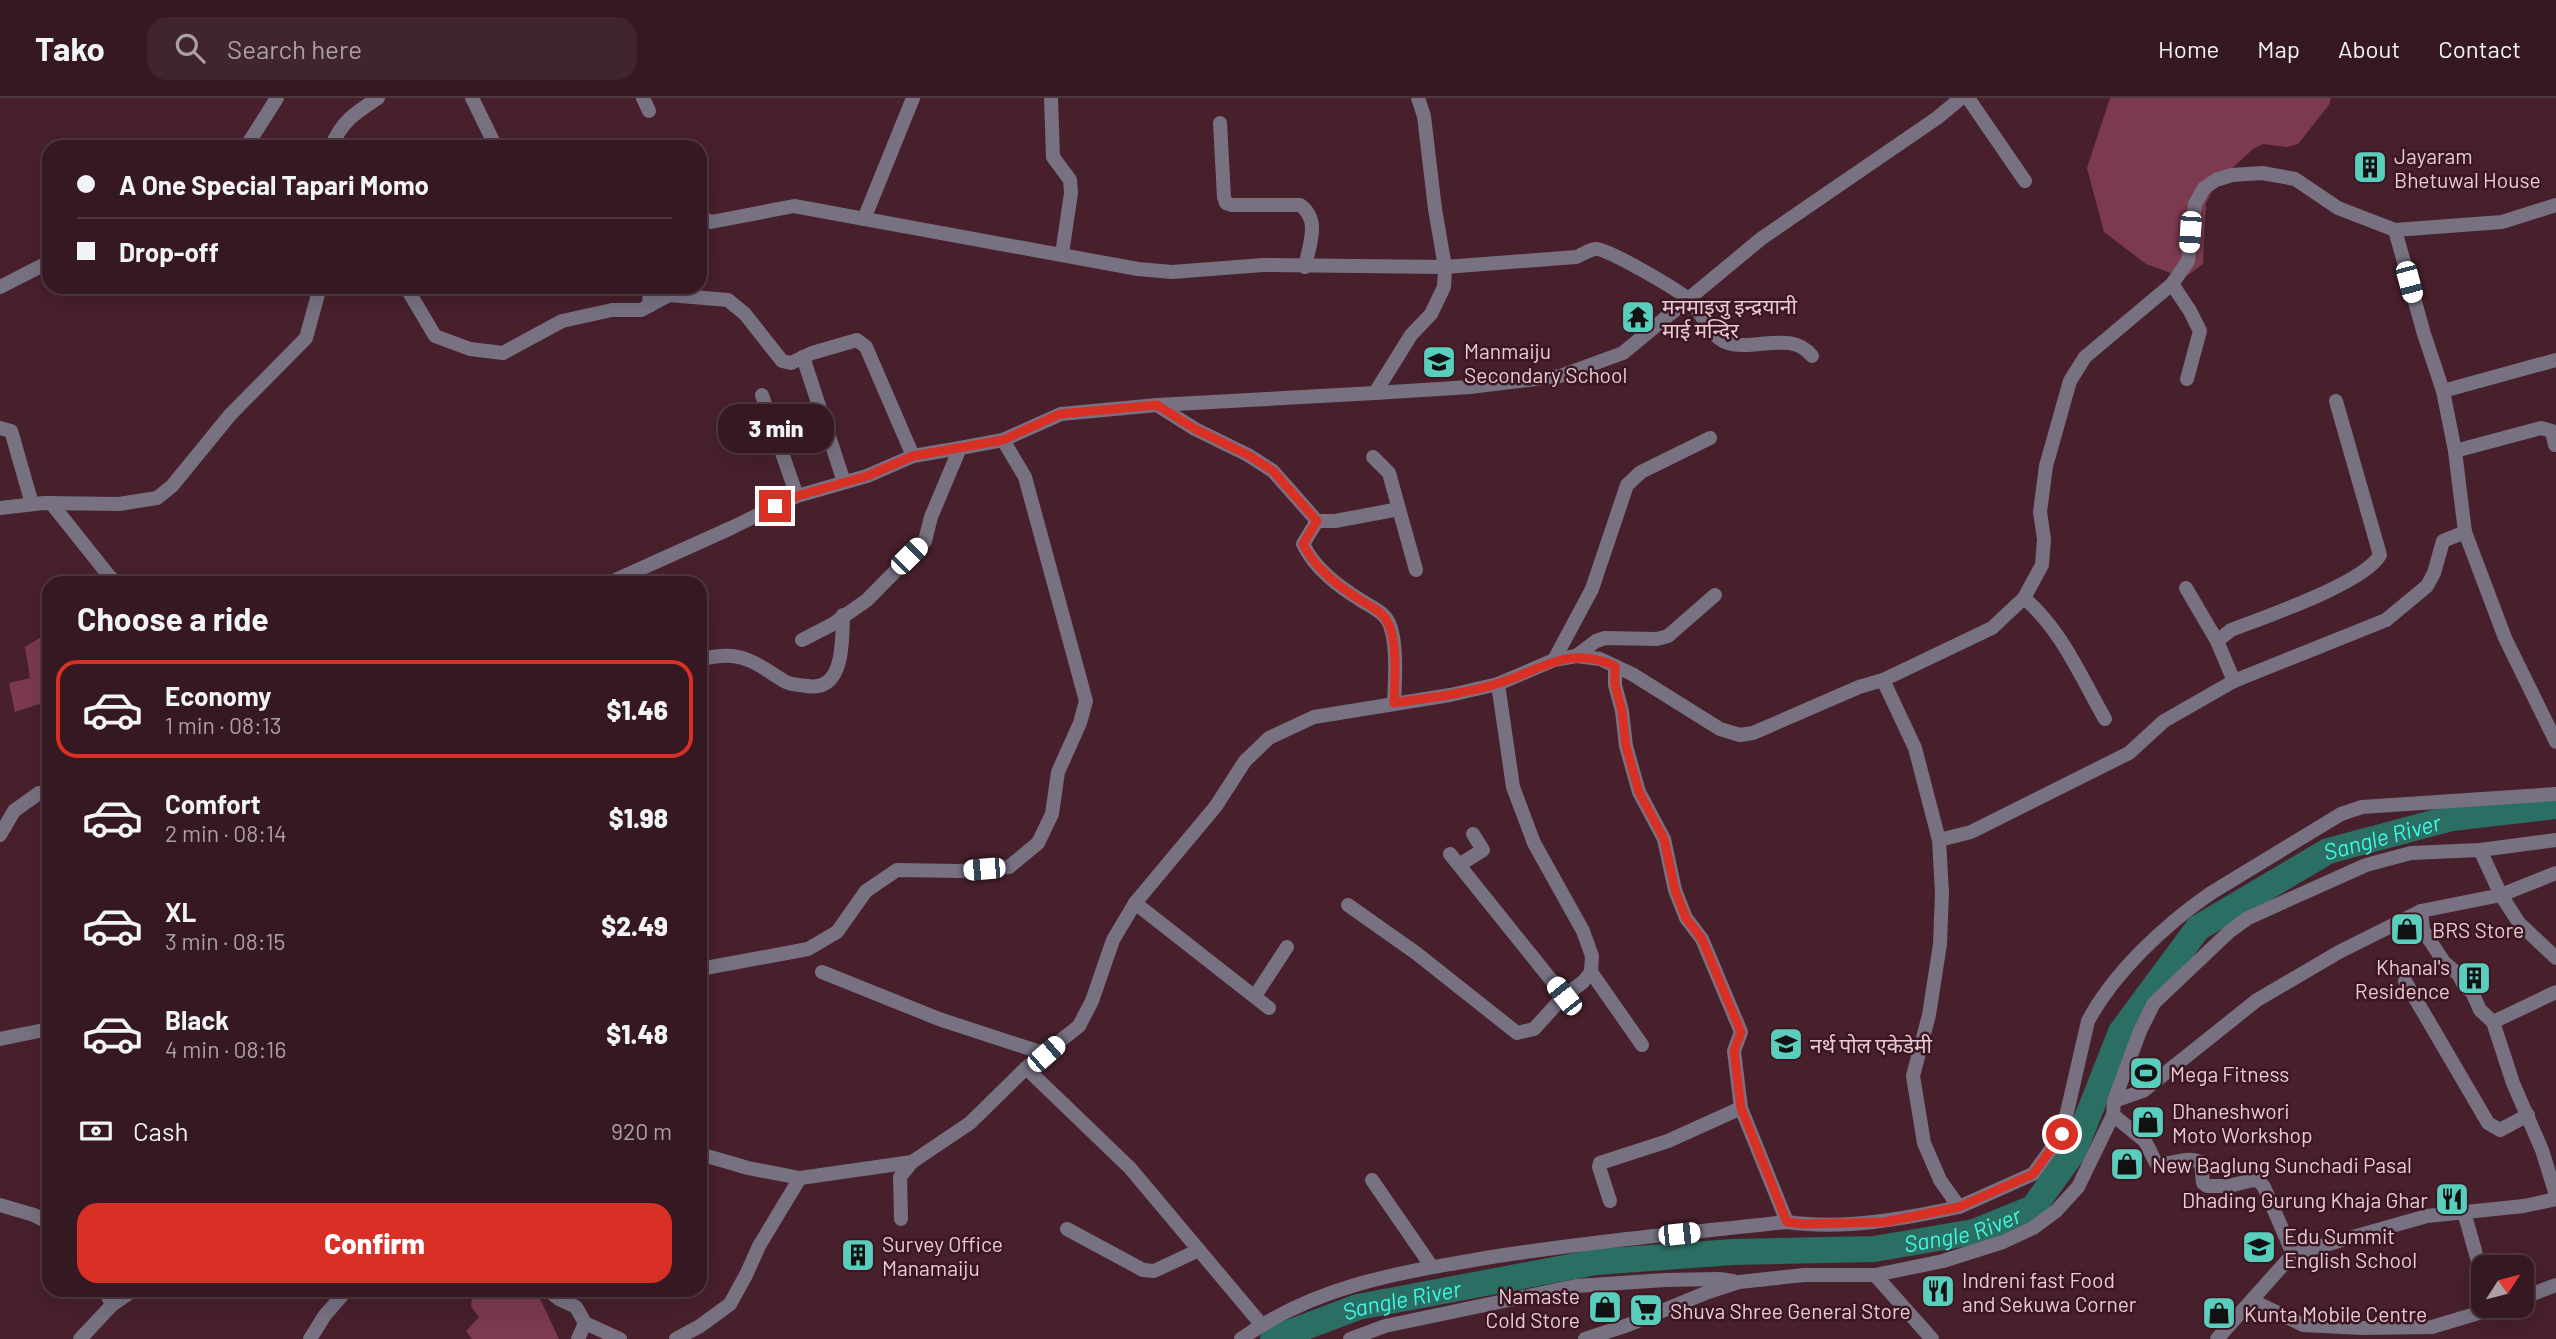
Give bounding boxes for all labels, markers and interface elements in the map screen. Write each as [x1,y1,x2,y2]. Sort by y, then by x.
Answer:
search box [147,17,637,80]
text: Tako [35,28,105,68]
icon: search [171,29,209,67]
text: Search here [227,33,362,64]
text: Home [2158,34,2219,63]
text: Map [2257,34,2300,63]
text: About [2338,34,2400,63]
text: Contact [2438,34,2521,63]
place label: Jayaram Bhetuwal House [2394,143,2541,192]
building icon: Jayaram Bhetuwal House [2351,148,2389,186]
text: A One Special Tapari Momo [119,169,429,200]
car [2179,210,2202,254]
text: Drop-off [119,236,219,267]
car [2394,259,2425,305]
place label: मनमाइजु इन्द्रयानी माई मन्दिर [1662,293,1798,342]
temple icon: मनमाइजु इन्द्रयानी माई मन्दिर [1619,298,1657,336]
place label: Manmaiju Secondary School [1464,338,1627,387]
school or university icon: Manmaiju Secondary School [1420,343,1458,381]
callout: 3 min [717,404,833,454]
text: 3 min [748,414,804,442]
route end [759,490,791,522]
car [887,534,932,578]
text: Choose a ride [77,599,269,637]
icon: car [81,678,144,741]
text: Economy [165,680,271,711]
text: $1.46 [606,694,668,725]
text: 1 min · 08:13 [165,711,282,739]
icon: car [81,786,144,849]
text: Comfort [165,788,261,819]
text: $1.98 [609,802,668,833]
water label: Sangle River [2320,807,2444,866]
text: 2 min · 08:14 [165,819,287,847]
car [963,857,1006,881]
icon: car [81,894,144,957]
text: XL [165,896,196,927]
text: $2.49 [601,910,668,941]
shop icon: BRS Store [2388,910,2426,948]
place label: BRS Store [2432,917,2524,942]
text: 3 min · 08:15 [165,927,285,955]
place label: Khanal's Residence [2355,954,2450,1003]
building icon: Khanal's Residence [2455,959,2493,997]
car [1543,973,1586,1019]
icon: car [81,1002,144,1065]
text: Black [165,1004,229,1035]
text: $1.48 [606,1018,668,1049]
school or university icon: नर्थ पोल एकेडेमी [1767,1025,1805,1063]
car [1024,1032,1069,1076]
place label: नर्थ पोल एकेडेमी [1810,1032,1933,1057]
text: 4 min · 08:16 [165,1035,286,1063]
sports icon: Mega Fitness [2127,1054,2165,1092]
place label: Mega Fitness [2170,1061,2289,1086]
place label: Dhaneshwori Moto Workshop [2172,1098,2313,1147]
shop icon: Dhaneshwori Moto Workshop [2129,1103,2167,1141]
icon: cash [77,1112,115,1150]
text: Cash [133,1115,188,1146]
text: 920 m [611,1117,672,1145]
route start [2046,1118,2078,1150]
shop icon: New Baglung Sunchadi Pasal [2108,1145,2146,1183]
place label: New Baglung Sunchadi Pasal [2152,1152,2412,1177]
restaurant icon: Dhading Gurung Khaja Ghar [2433,1180,2471,1218]
place label: Dhading Gurung Khaja Ghar [2182,1187,2428,1212]
water label: Sangle River [1902,1200,2026,1258]
button: Confirm [77,1203,672,1283]
car [1658,1221,1701,1247]
place label: Edu Summit English School [2284,1223,2417,1272]
school or university icon: Edu Summit English School [2240,1228,2278,1266]
place label: Survey Office Manamaiju [882,1231,1003,1280]
building icon: Survey Office Manamaiju [839,1236,877,1274]
north arrow [2471,1255,2534,1318]
map controls [2471,1255,2534,1318]
place label: Indreni fast Food and Sekuwa Corner [1962,1267,2137,1316]
restaurant icon: Indreni fast Food and Sekuwa Corner [1919,1272,1957,1310]
water label: Sangle River [1338,1274,1464,1326]
place label: Namaste Cold Store [1486,1283,1580,1332]
shop icon: Namaste Cold Store [1586,1288,1624,1326]
supermarket icon: Shuva Shree General Store [1627,1291,1665,1329]
shop icon: Kunta Mobile Centre [2200,1294,2238,1332]
place label: Shuva Shree General Store [1670,1298,1911,1323]
place label: Kunta Mobile Centre [2244,1301,2427,1326]

